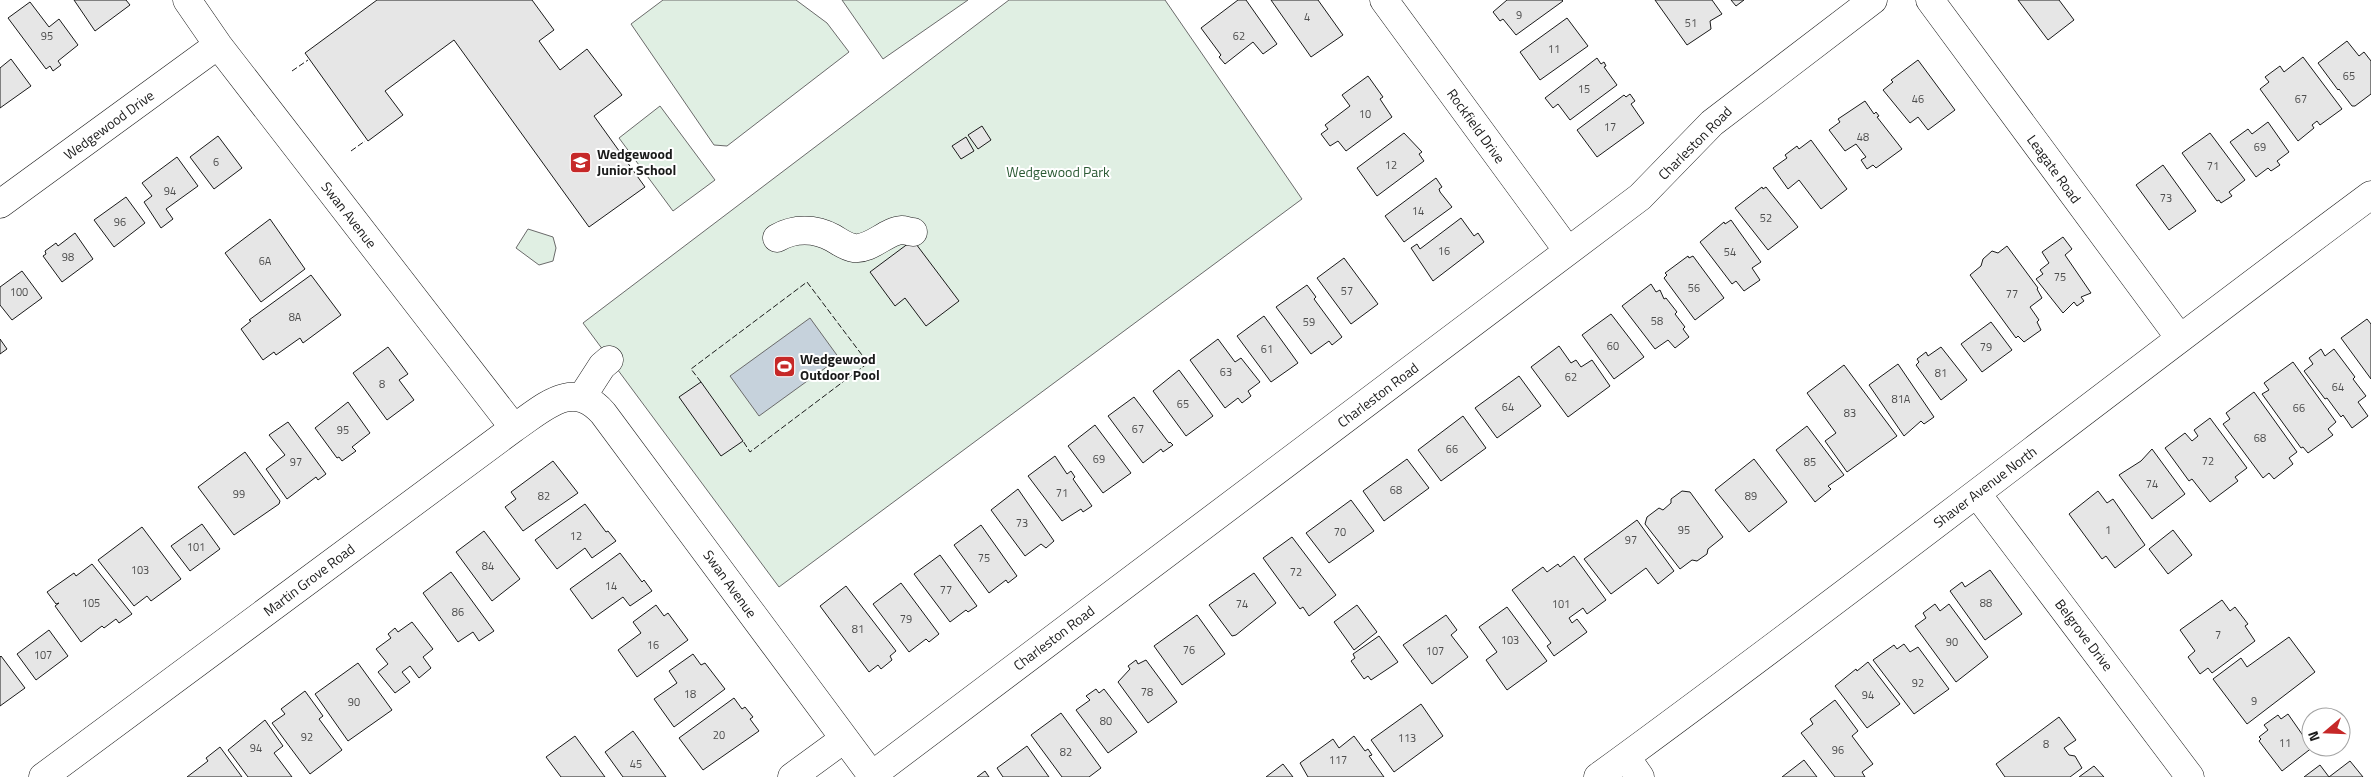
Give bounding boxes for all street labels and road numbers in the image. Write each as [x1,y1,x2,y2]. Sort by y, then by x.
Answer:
street label: Rockfield Drive [1442,84,1511,167]
street label: Wedgewood Drive [59,85,158,165]
street label: Charleston Road [1653,101,1736,184]
street label: Leagate Road [2022,130,2087,207]
street label: Swan Avenue [317,177,382,252]
street label: Charleston Road [1333,357,1423,432]
street label: Shaver Avenue North [1929,441,2041,532]
street label: Martin Grove Road [259,538,359,621]
street label: Swan Avenue [699,545,762,622]
street label: Belgrove Drive [2050,594,2119,675]
street label: Charleston Road [1009,600,1099,675]

